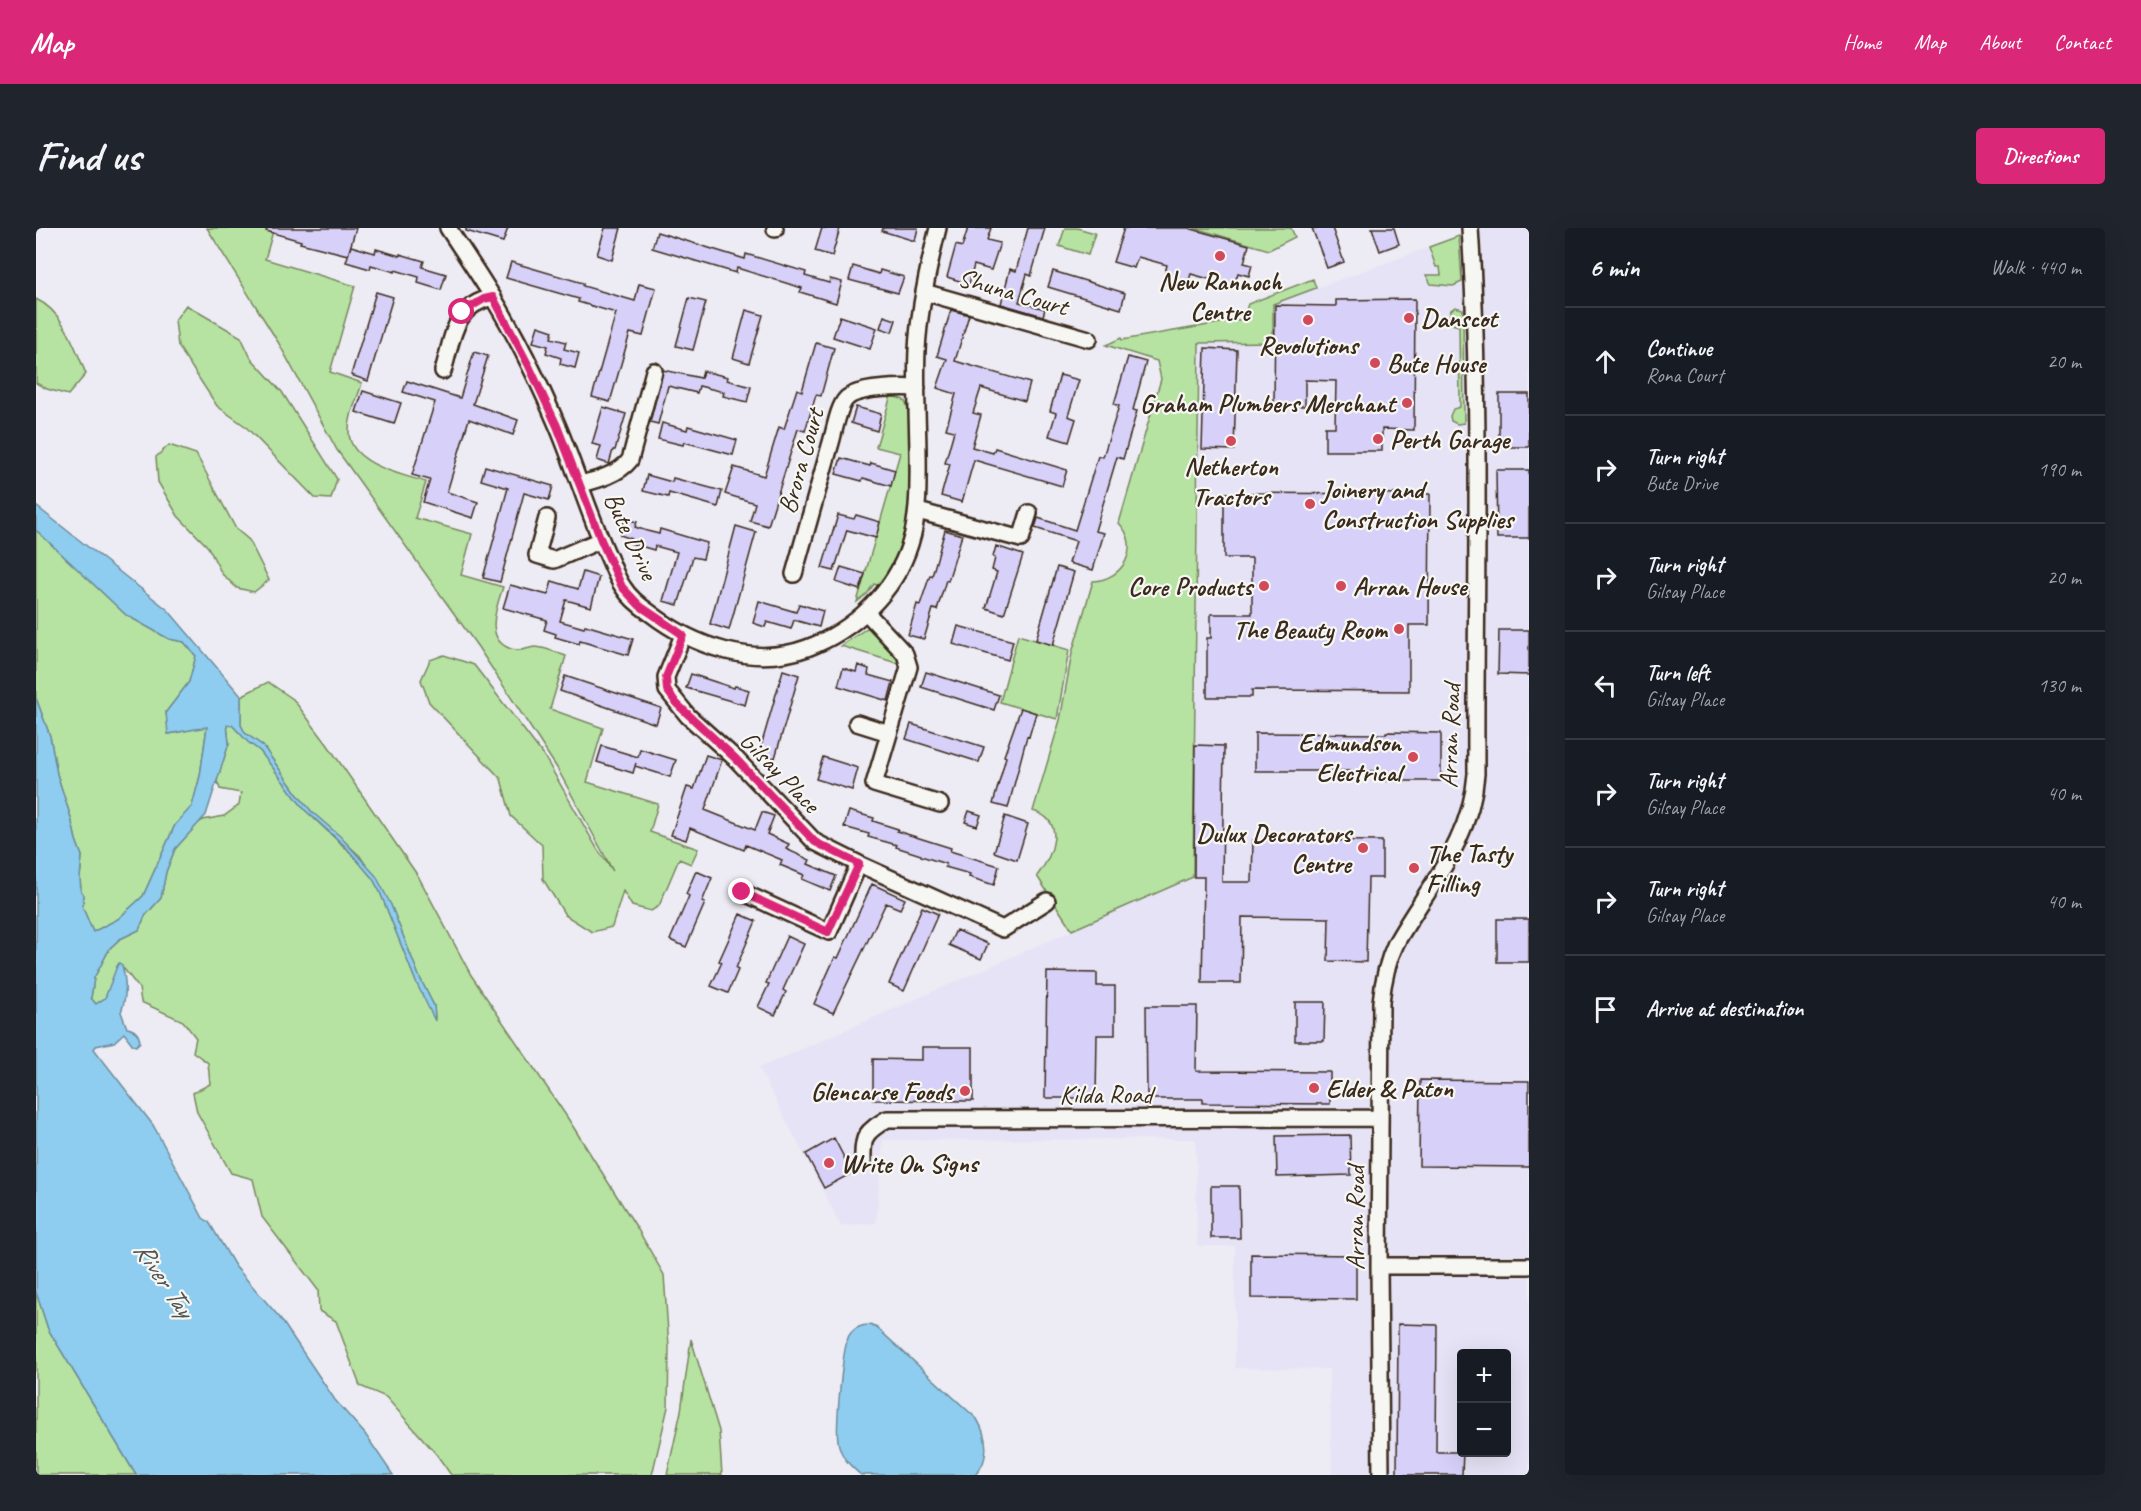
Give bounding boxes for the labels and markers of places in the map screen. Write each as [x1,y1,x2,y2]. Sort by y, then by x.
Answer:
marker: New Rannoch Centre [1213,249,1227,263]
place label: New Rannoch Centre [1158,265,1283,328]
place label: Danscot [1421,302,1499,335]
marker: Danscot [1402,311,1416,325]
marker: Revolutions [1301,313,1315,327]
place label: Revolutions [1259,329,1360,362]
place label: Bute House [1387,347,1488,380]
marker: Bute House [1368,356,1382,370]
place label: Graham Plumbers Merchant [1140,387,1397,420]
marker: Graham Plumbers Merchant [1400,396,1414,410]
place label: Perth Garage [1390,423,1511,456]
marker: Perth Garage [1371,432,1385,446]
marker: Netherton Tractors [1224,434,1238,448]
place label: Netherton Tractors [1184,450,1279,513]
place label: Joinery and Construction Supplies [1320,473,1516,536]
marker: Joinery and Construction Supplies [1303,497,1317,511]
place label: Core Products [1128,570,1255,603]
place label: Arran House [1353,570,1469,603]
marker: Core Products [1257,579,1271,593]
marker: Arran House [1334,579,1348,593]
place label: The Beauty Room [1233,613,1388,646]
marker: The Beauty Room [1392,622,1406,636]
place label: Edmundson Electrical [1298,726,1406,789]
marker: Edmundson Electrical [1406,750,1420,764]
place label: Dulux Decorators Centre [1197,817,1354,880]
place label: The Tasty Filling [1426,837,1515,900]
marker: Dulux Decorators Centre [1356,841,1370,855]
marker: The Tasty Filling [1407,861,1421,875]
place label: Elder & Paton [1326,1072,1454,1105]
place label: Glencarse Foods [811,1075,956,1108]
marker: Elder & Paton [1307,1081,1321,1095]
marker: Glencarse Foods [958,1084,972,1098]
place label: Write On Signs [841,1147,981,1180]
marker: Write On Signs [822,1156,836,1170]

